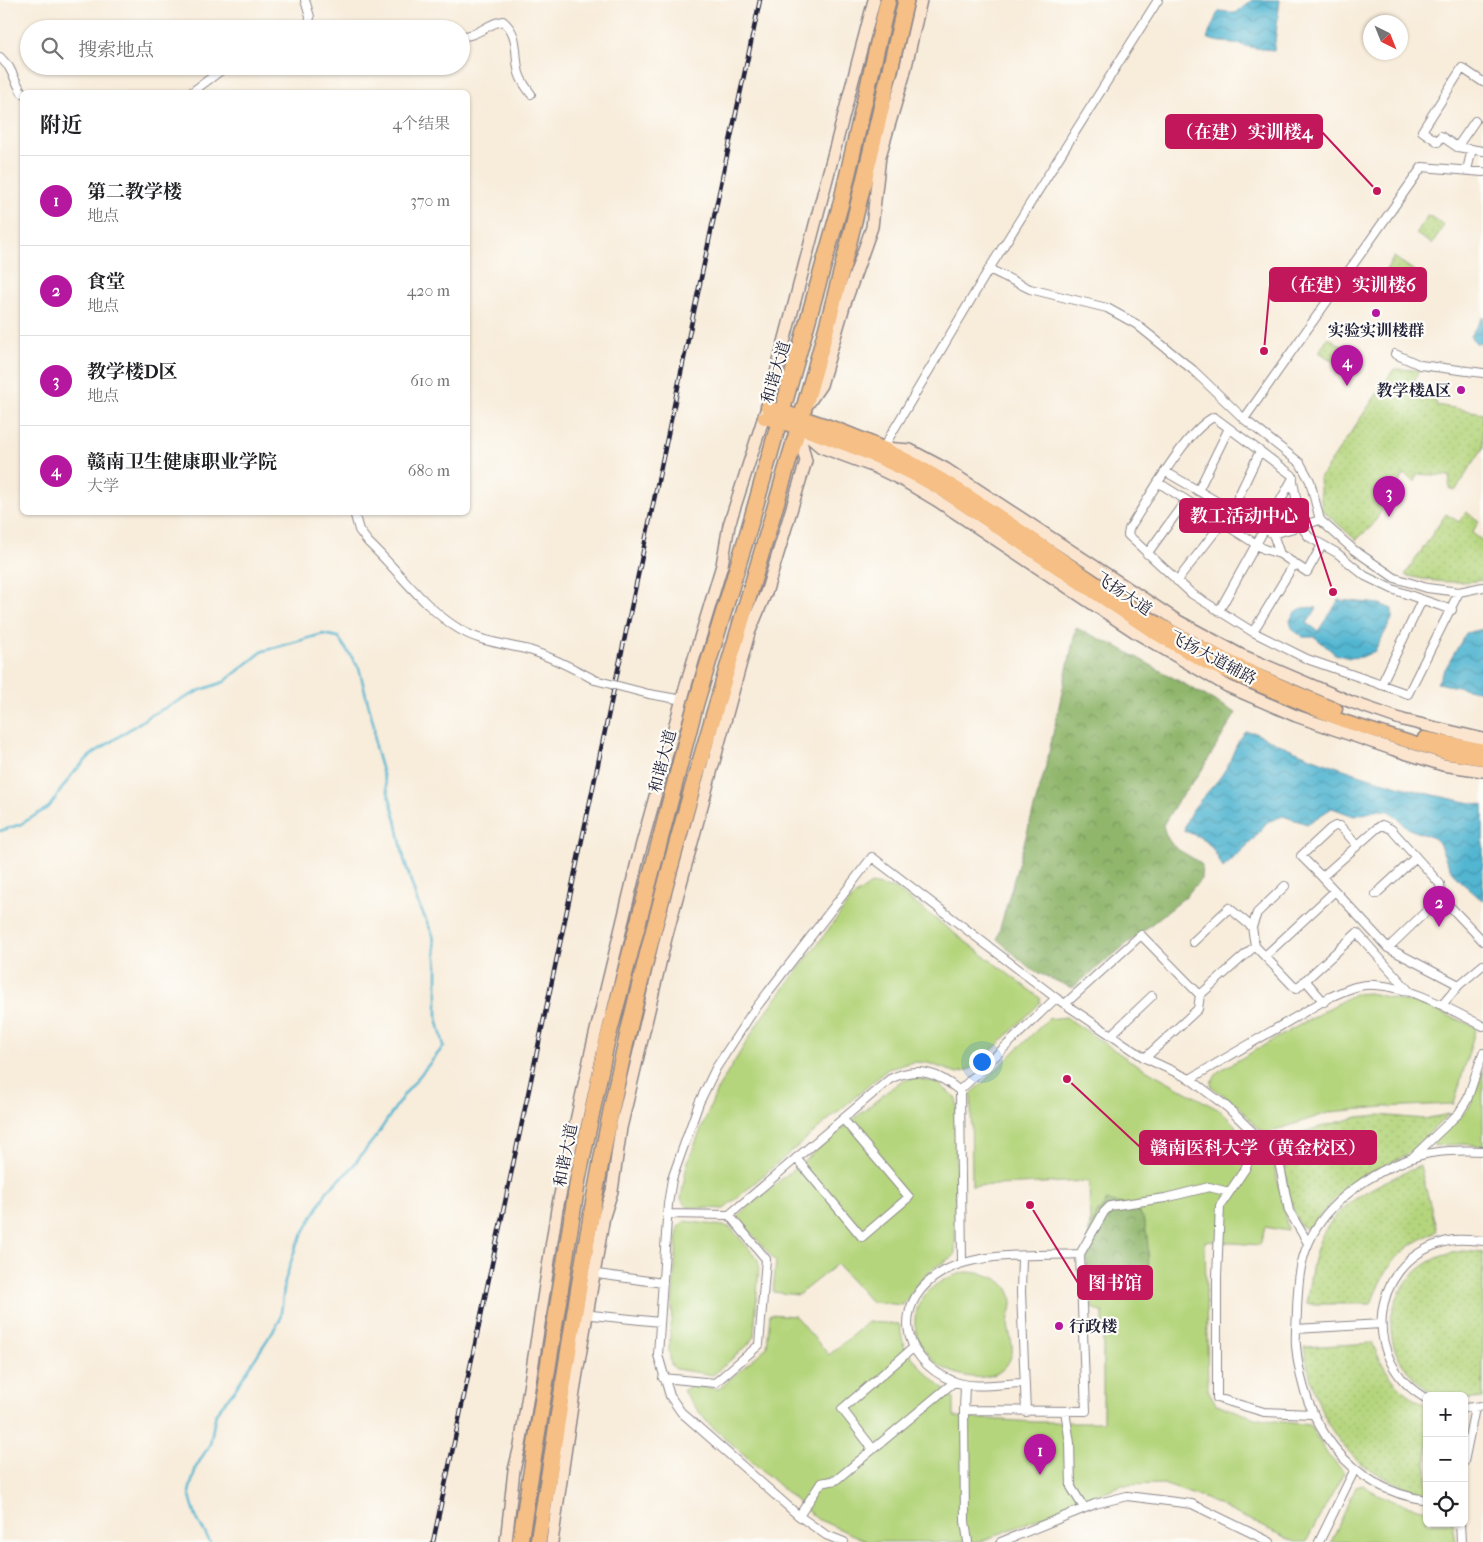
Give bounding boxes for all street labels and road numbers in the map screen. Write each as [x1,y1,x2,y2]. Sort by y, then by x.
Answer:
street label: 和谐大道 [757,339,794,406]
street label: 飞扬大道 [1092,568,1156,619]
street label: 飞扬大道辅路 [1166,627,1260,688]
street label: 和谐大道 [645,728,680,795]
street label: 和谐大道 [550,1122,581,1188]

